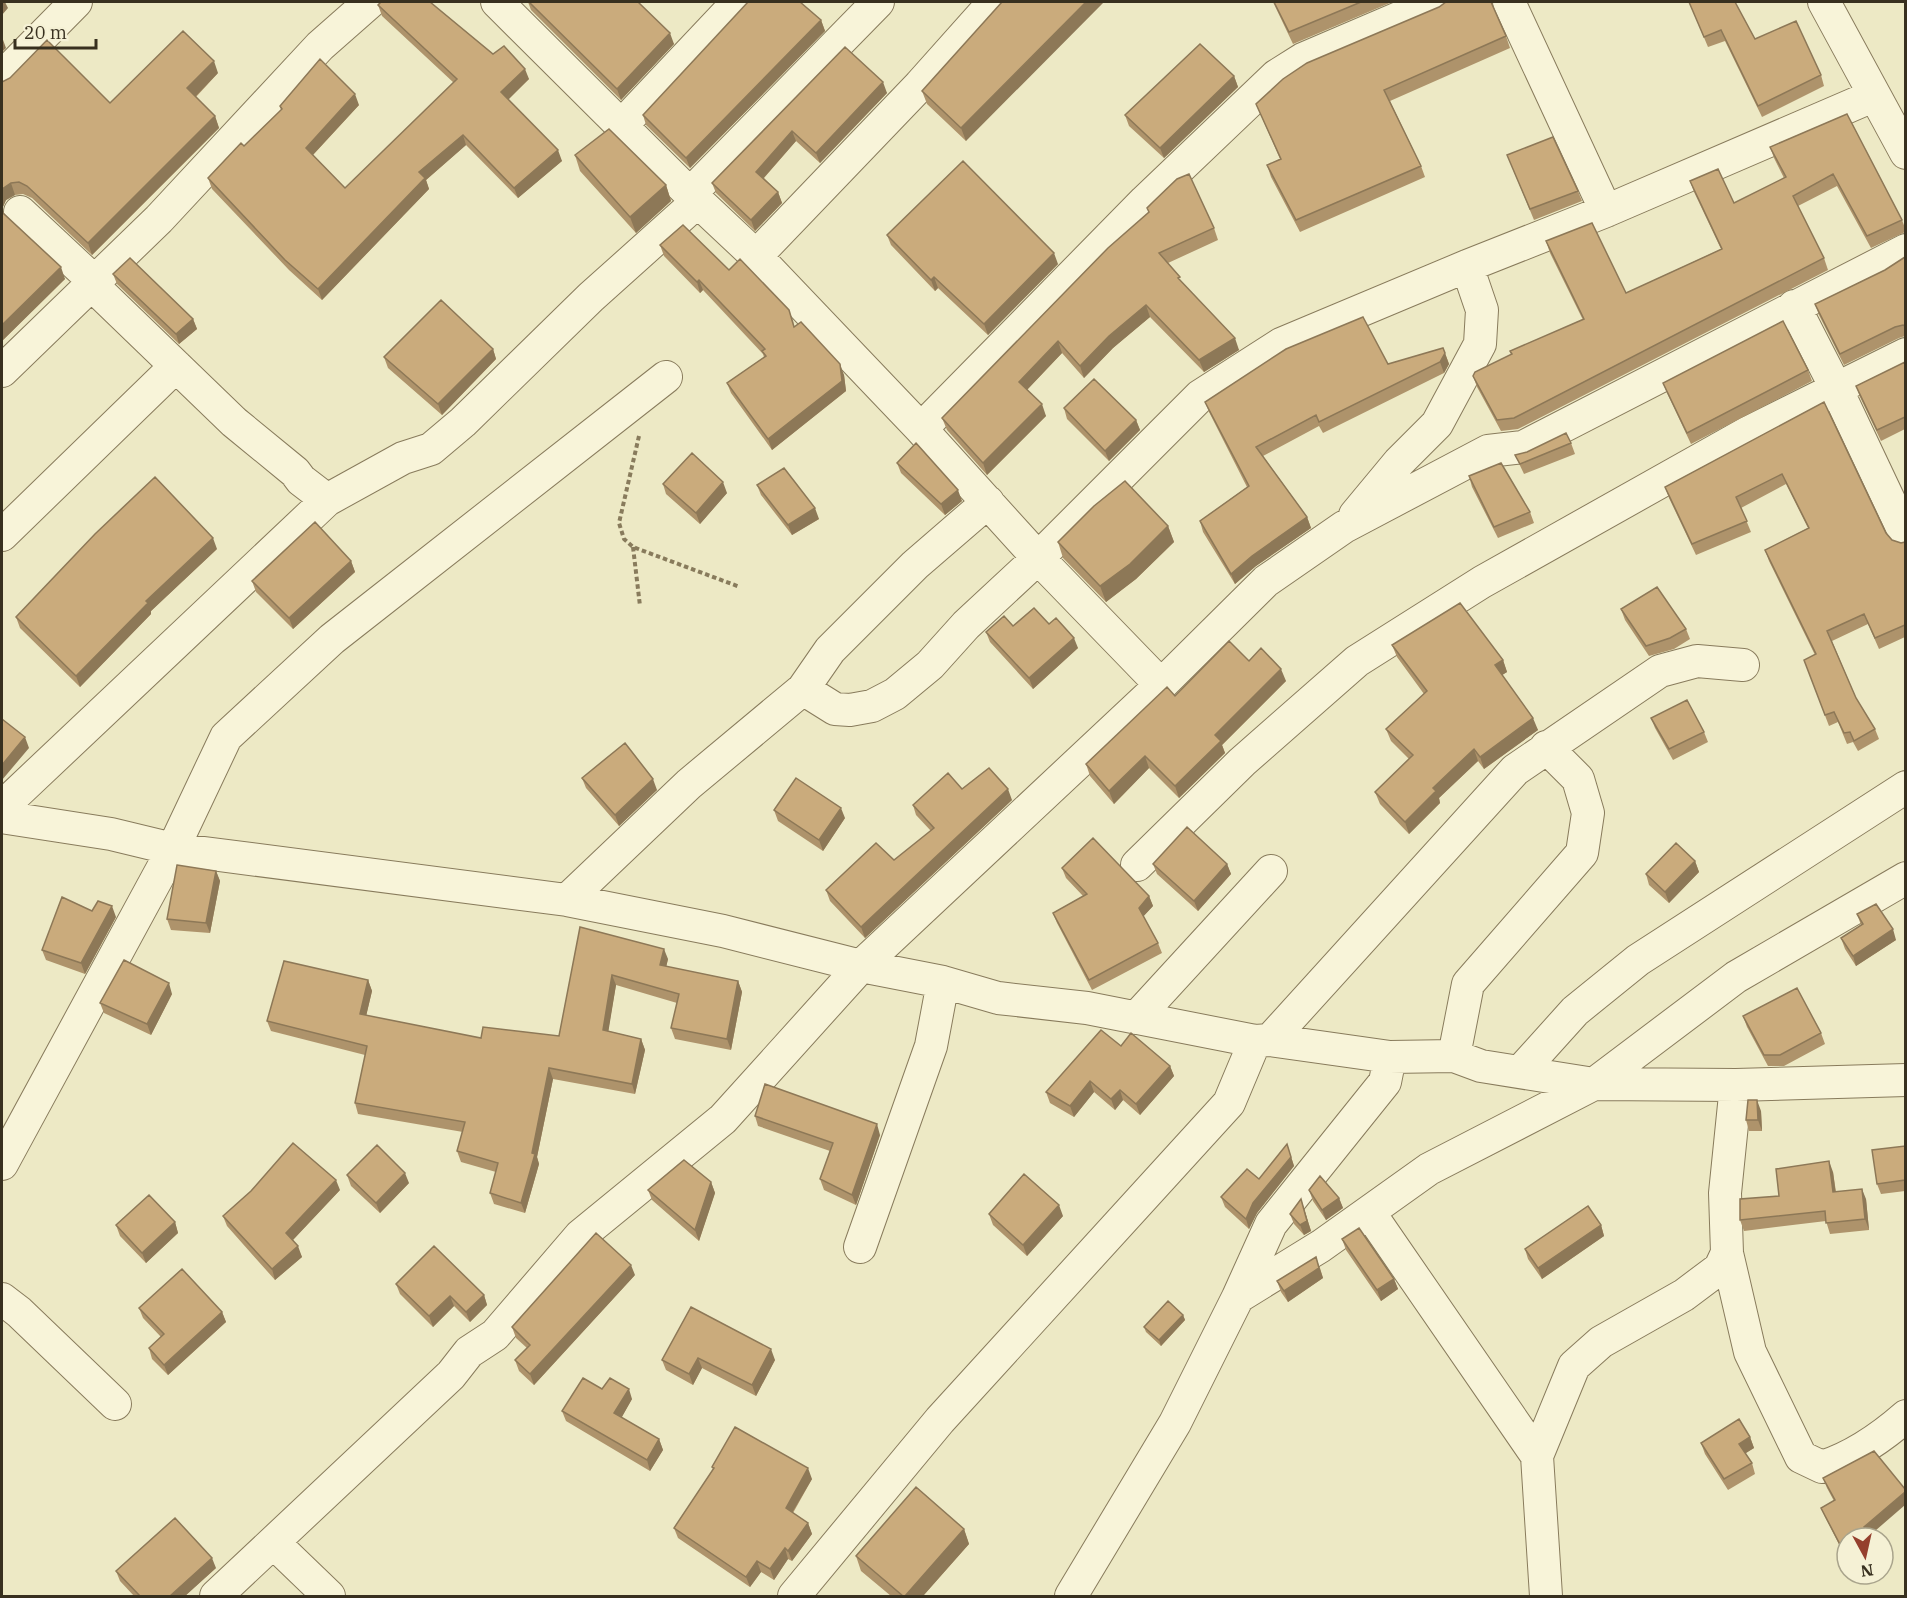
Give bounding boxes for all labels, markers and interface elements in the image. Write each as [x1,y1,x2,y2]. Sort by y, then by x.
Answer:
scale bar [15,12,96,50]
text: 20 m [24,21,67,44]
north arrow [1835,1526,1895,1586]
text: N [1859,1560,1875,1582]

